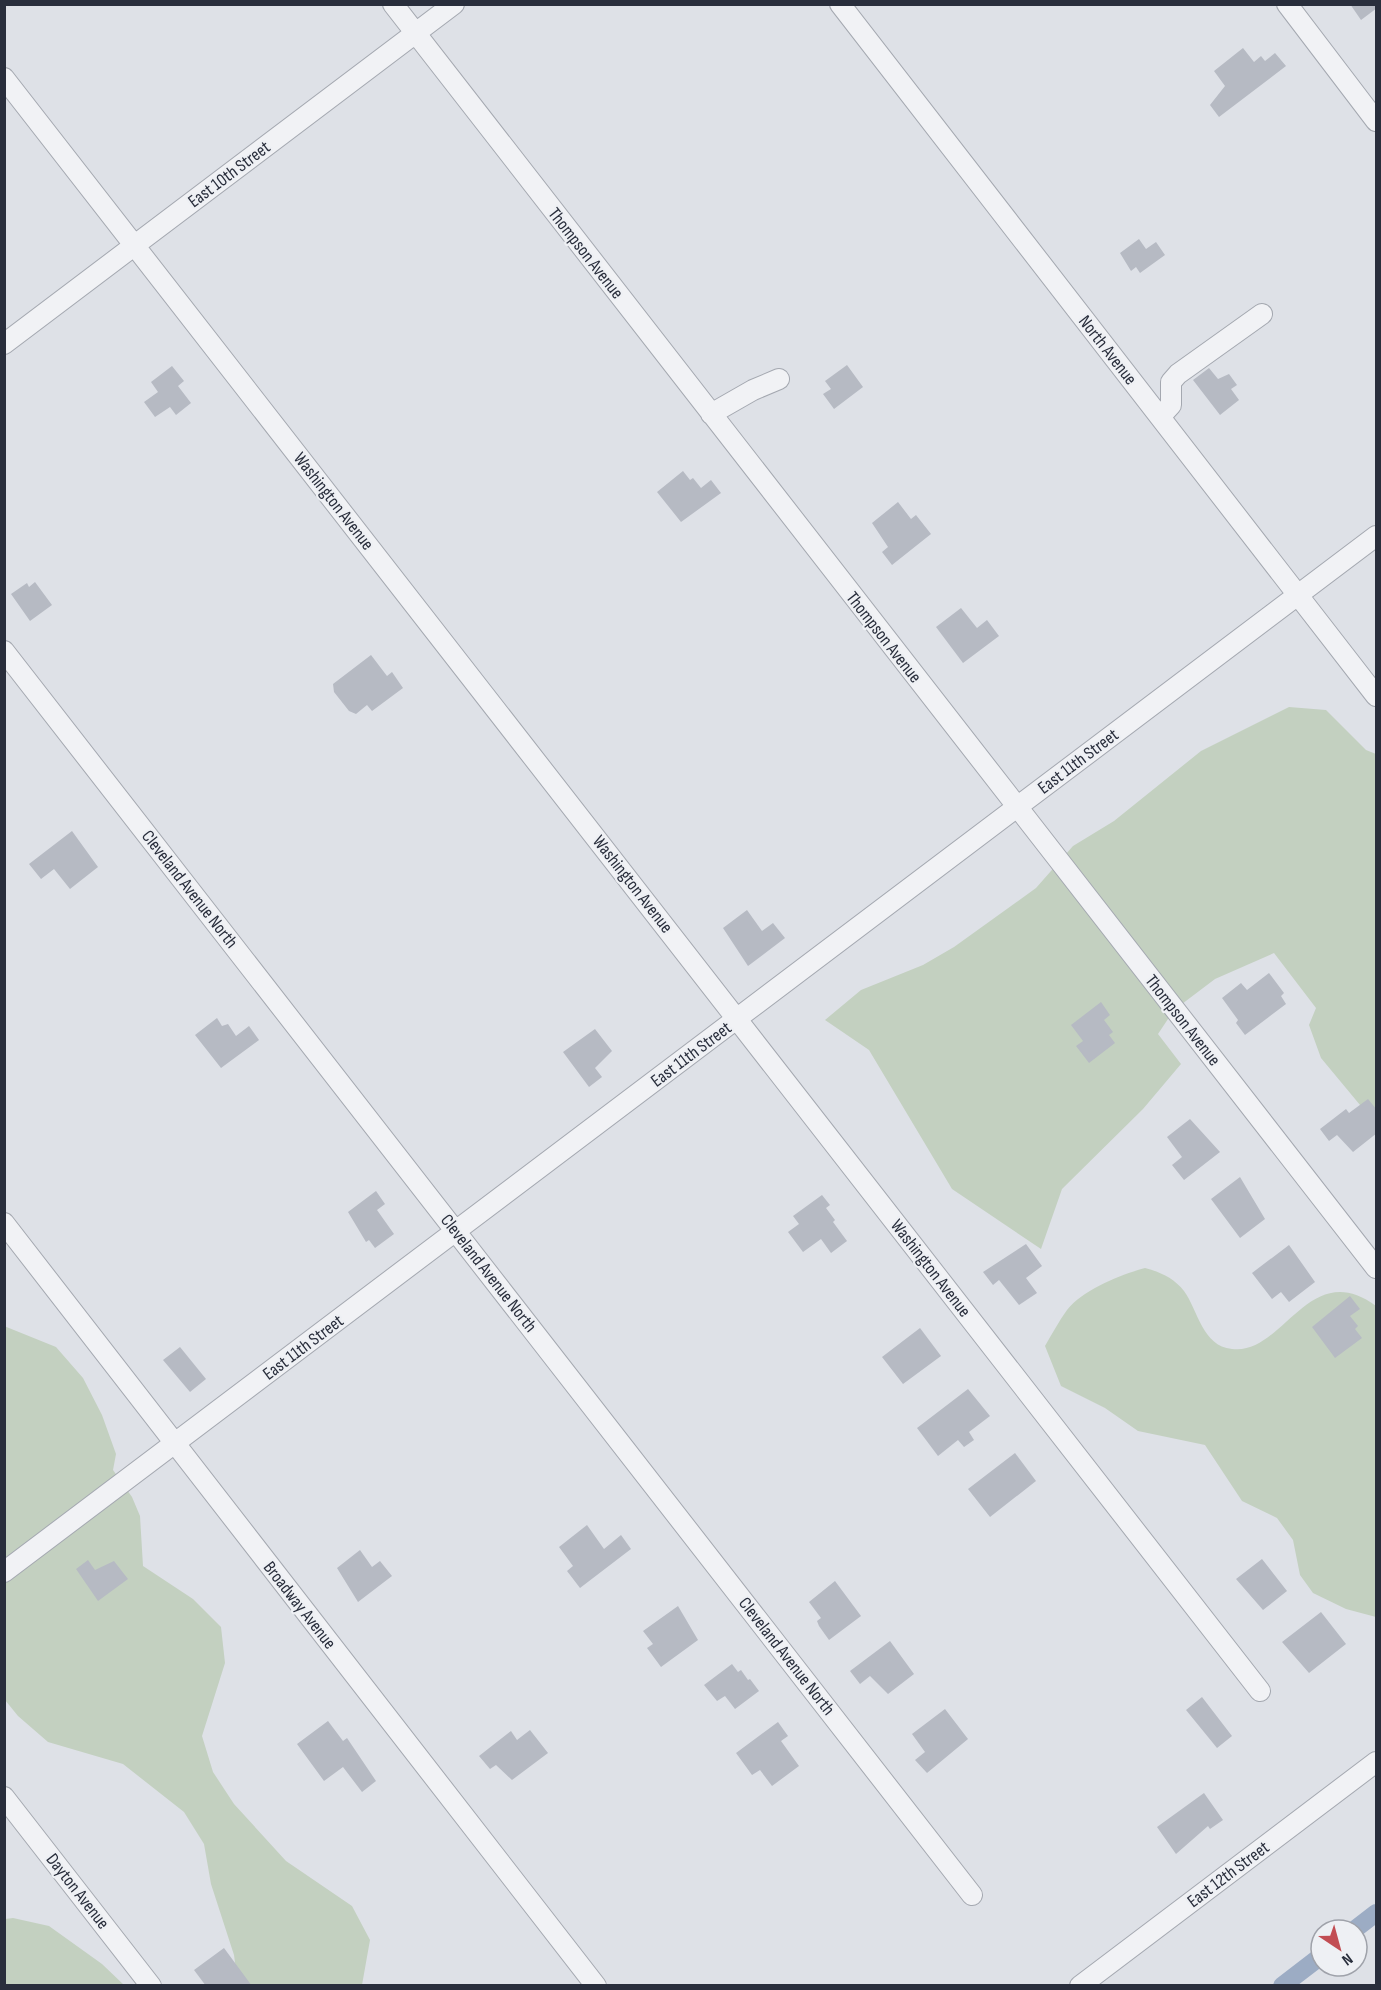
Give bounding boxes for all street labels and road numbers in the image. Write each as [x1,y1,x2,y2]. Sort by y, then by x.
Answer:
street label: East 10th Street [184,136,275,212]
street label: Thompson Avenue [544,204,628,303]
street label: North Avenue [1074,311,1141,389]
street label: Washington Avenue [289,448,378,554]
street label: Thompson Avenue [842,588,926,687]
street label: East 11th Street [1034,724,1123,798]
street label: Cleveland Avenue North [137,826,242,952]
street label: Washington Avenue [588,831,677,937]
street label: Thompson Avenue [1141,971,1225,1070]
street label: East 11th Street [647,1017,736,1091]
street label: Cleveland Avenue North [436,1210,541,1336]
street label: Washington Avenue [886,1215,975,1321]
street label: East 11th Street [259,1310,348,1384]
street label: Broadway Avenue [259,1557,340,1653]
street label: Cleveland Avenue North [734,1593,839,1719]
street label: East 12th Street [1183,1837,1274,1912]
street label: Dayton Avenue [42,1849,114,1933]

